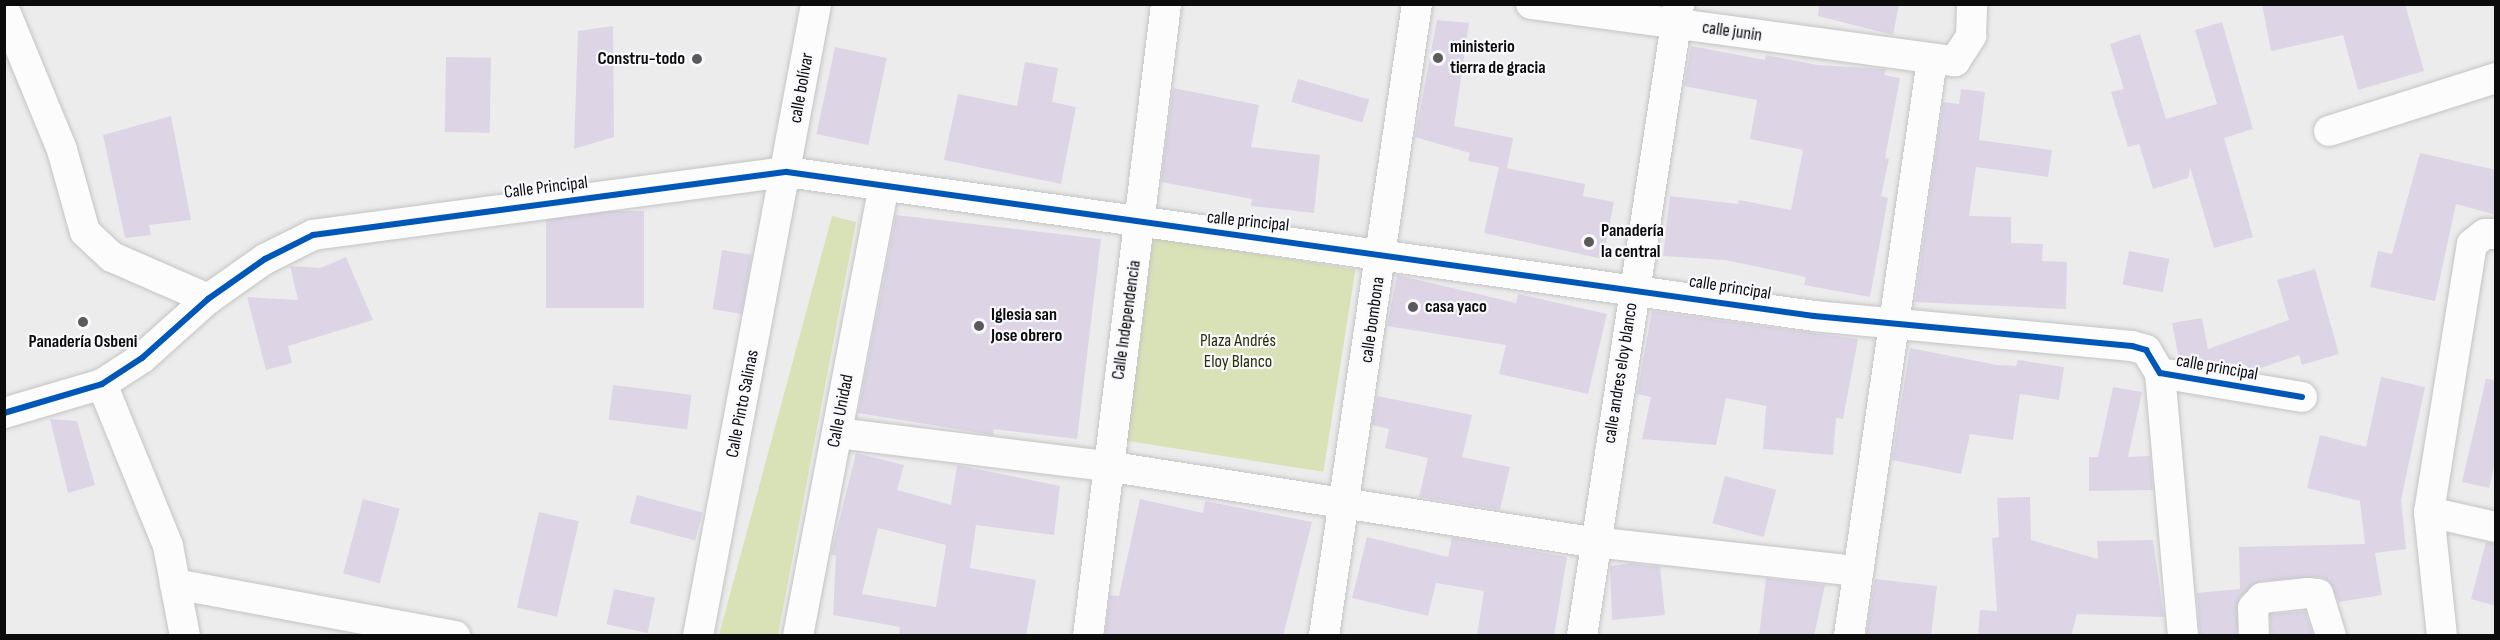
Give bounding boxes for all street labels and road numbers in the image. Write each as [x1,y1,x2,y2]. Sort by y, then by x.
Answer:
street label: calle junin [1701,17,1763,47]
street label: calle bolívar [785,51,819,125]
street label: Calle Principal [503,172,589,204]
street label: calle principal [1206,207,1290,237]
street label: Calle Independencia [1108,259,1146,381]
street label: calle principal [1688,271,1772,305]
street label: calle bombona [1356,276,1390,364]
street label: calle andres eloy blanco [1599,301,1643,445]
street label: Calle Pinto Salinas [722,348,764,460]
street label: calle principal [2174,350,2260,386]
street label: Calle Unidad [823,373,859,449]

